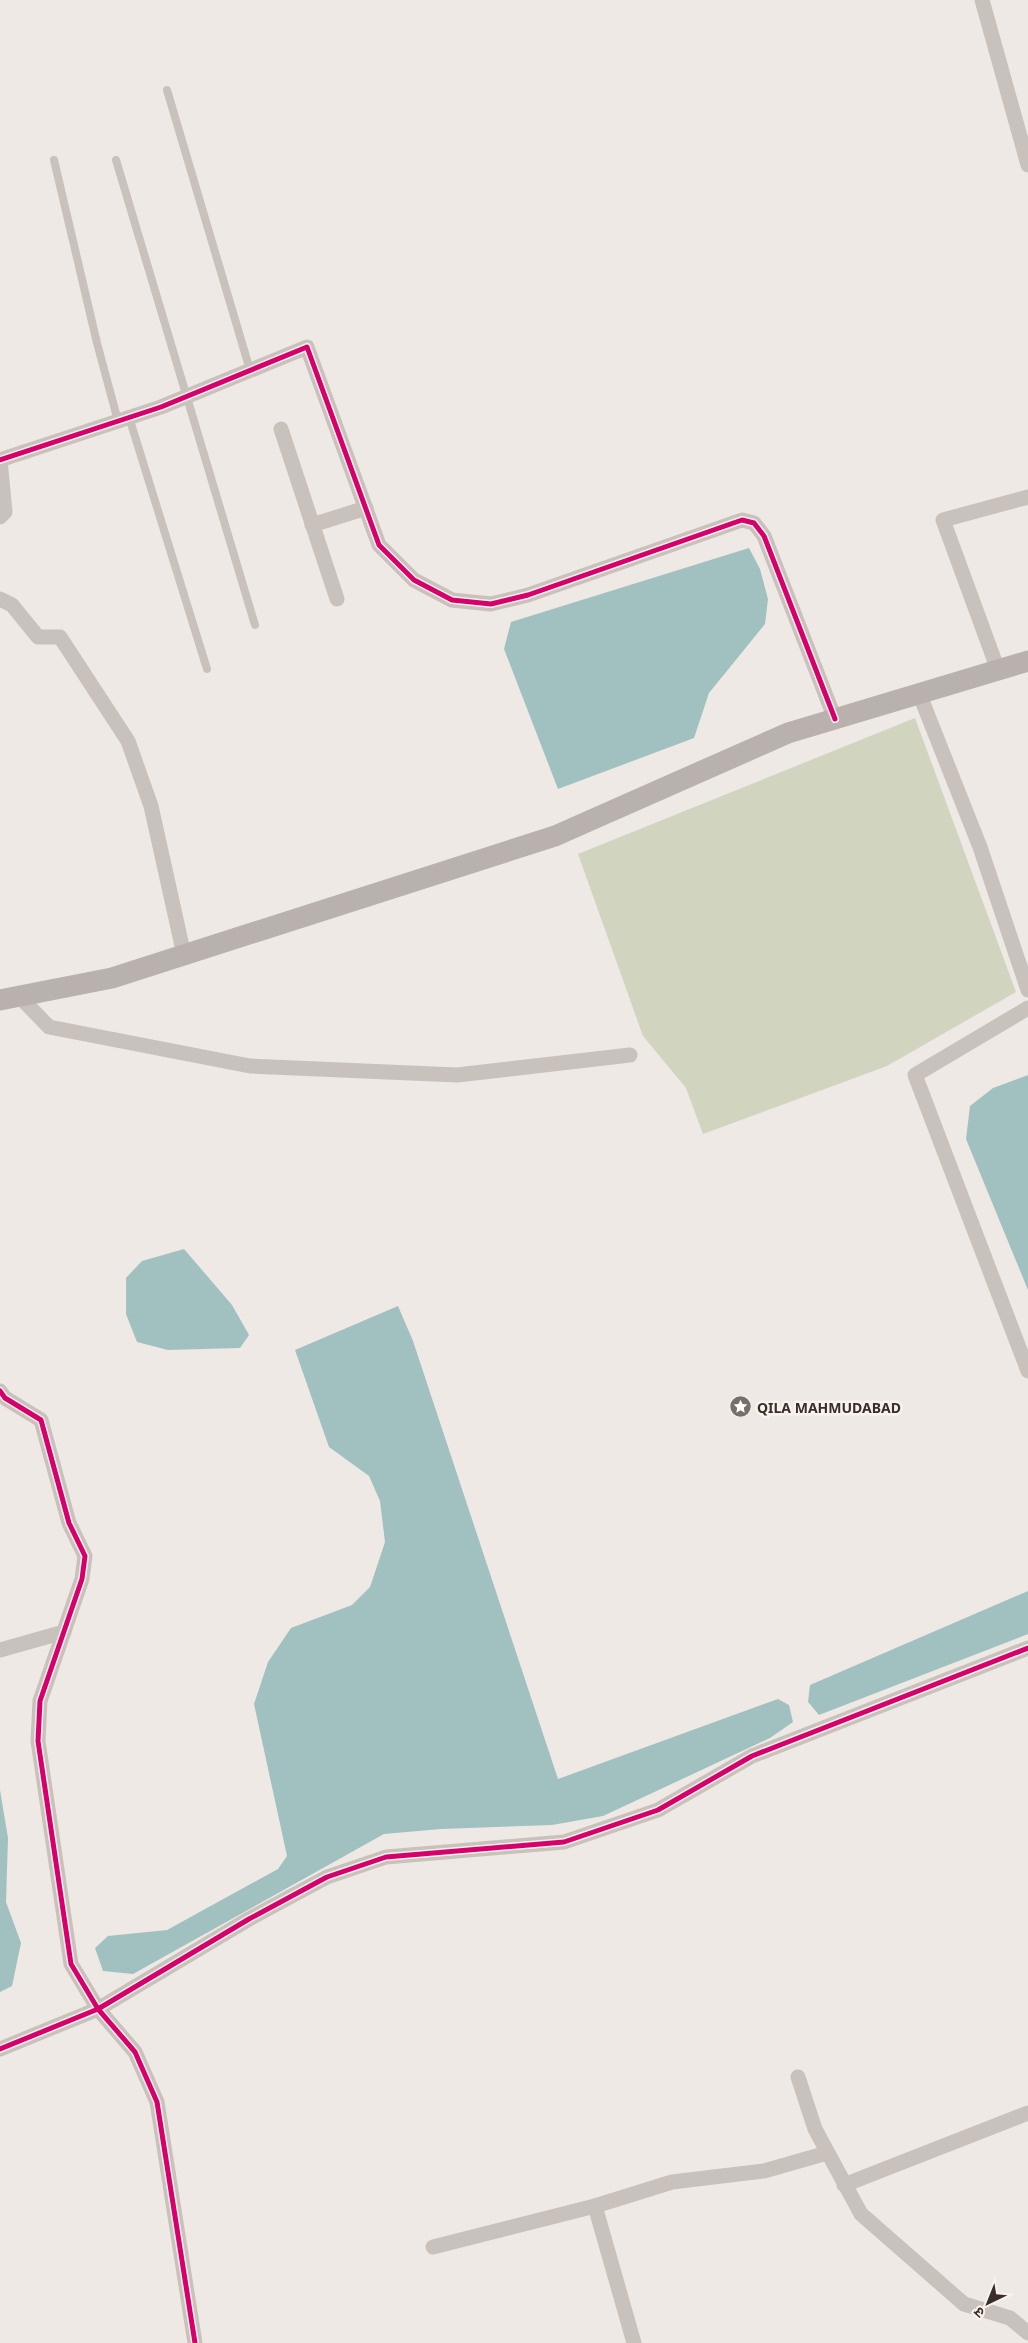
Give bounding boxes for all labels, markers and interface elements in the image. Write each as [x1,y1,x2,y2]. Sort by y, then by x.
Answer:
place icon: QILA MAHMUDABAD [729,1395,753,1419]
place label: QILA MAHMUDABAD [757,1398,901,1417]
north arrow [963,2278,1013,2328]
text: उ [969,2303,988,2323]

